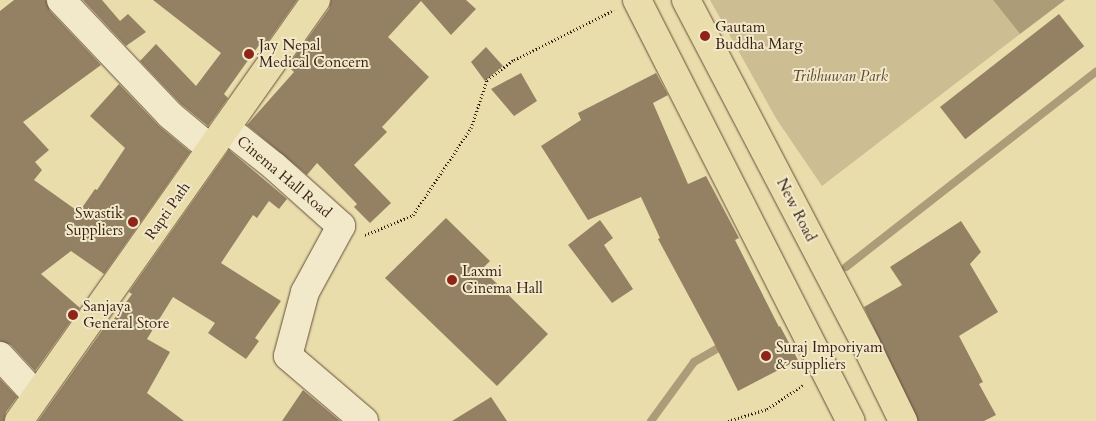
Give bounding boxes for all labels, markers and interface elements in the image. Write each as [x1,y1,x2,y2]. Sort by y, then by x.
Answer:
place label: Gautam Buddha Marg [715,18,803,53]
marker: Gautam Buddha Marg [699,30,711,42]
place label: Jay Nepal Medical Concern [259,36,369,71]
marker: Jay Nepal Medical Concern [243,48,255,60]
park label: Tribhuwan Park [792,68,888,86]
street label: Cinema Hall Road [233,132,335,222]
street label: New Road [772,175,820,245]
street label: Rapti Path [142,179,194,243]
place label: Swastik Suppliers [66,204,123,239]
marker: Swastik Suppliers [127,216,139,228]
place label: Laxmi Cinema Hall [462,262,543,297]
marker: Laxmi Cinema Hall [446,274,458,286]
place label: Sanjaya General Store [83,297,169,332]
marker: Sanjaya General Store [67,309,79,321]
place label: Suraj Imporiyam & suppliers [776,338,883,373]
marker: Suraj Imporiyam & suppliers [760,350,772,362]

